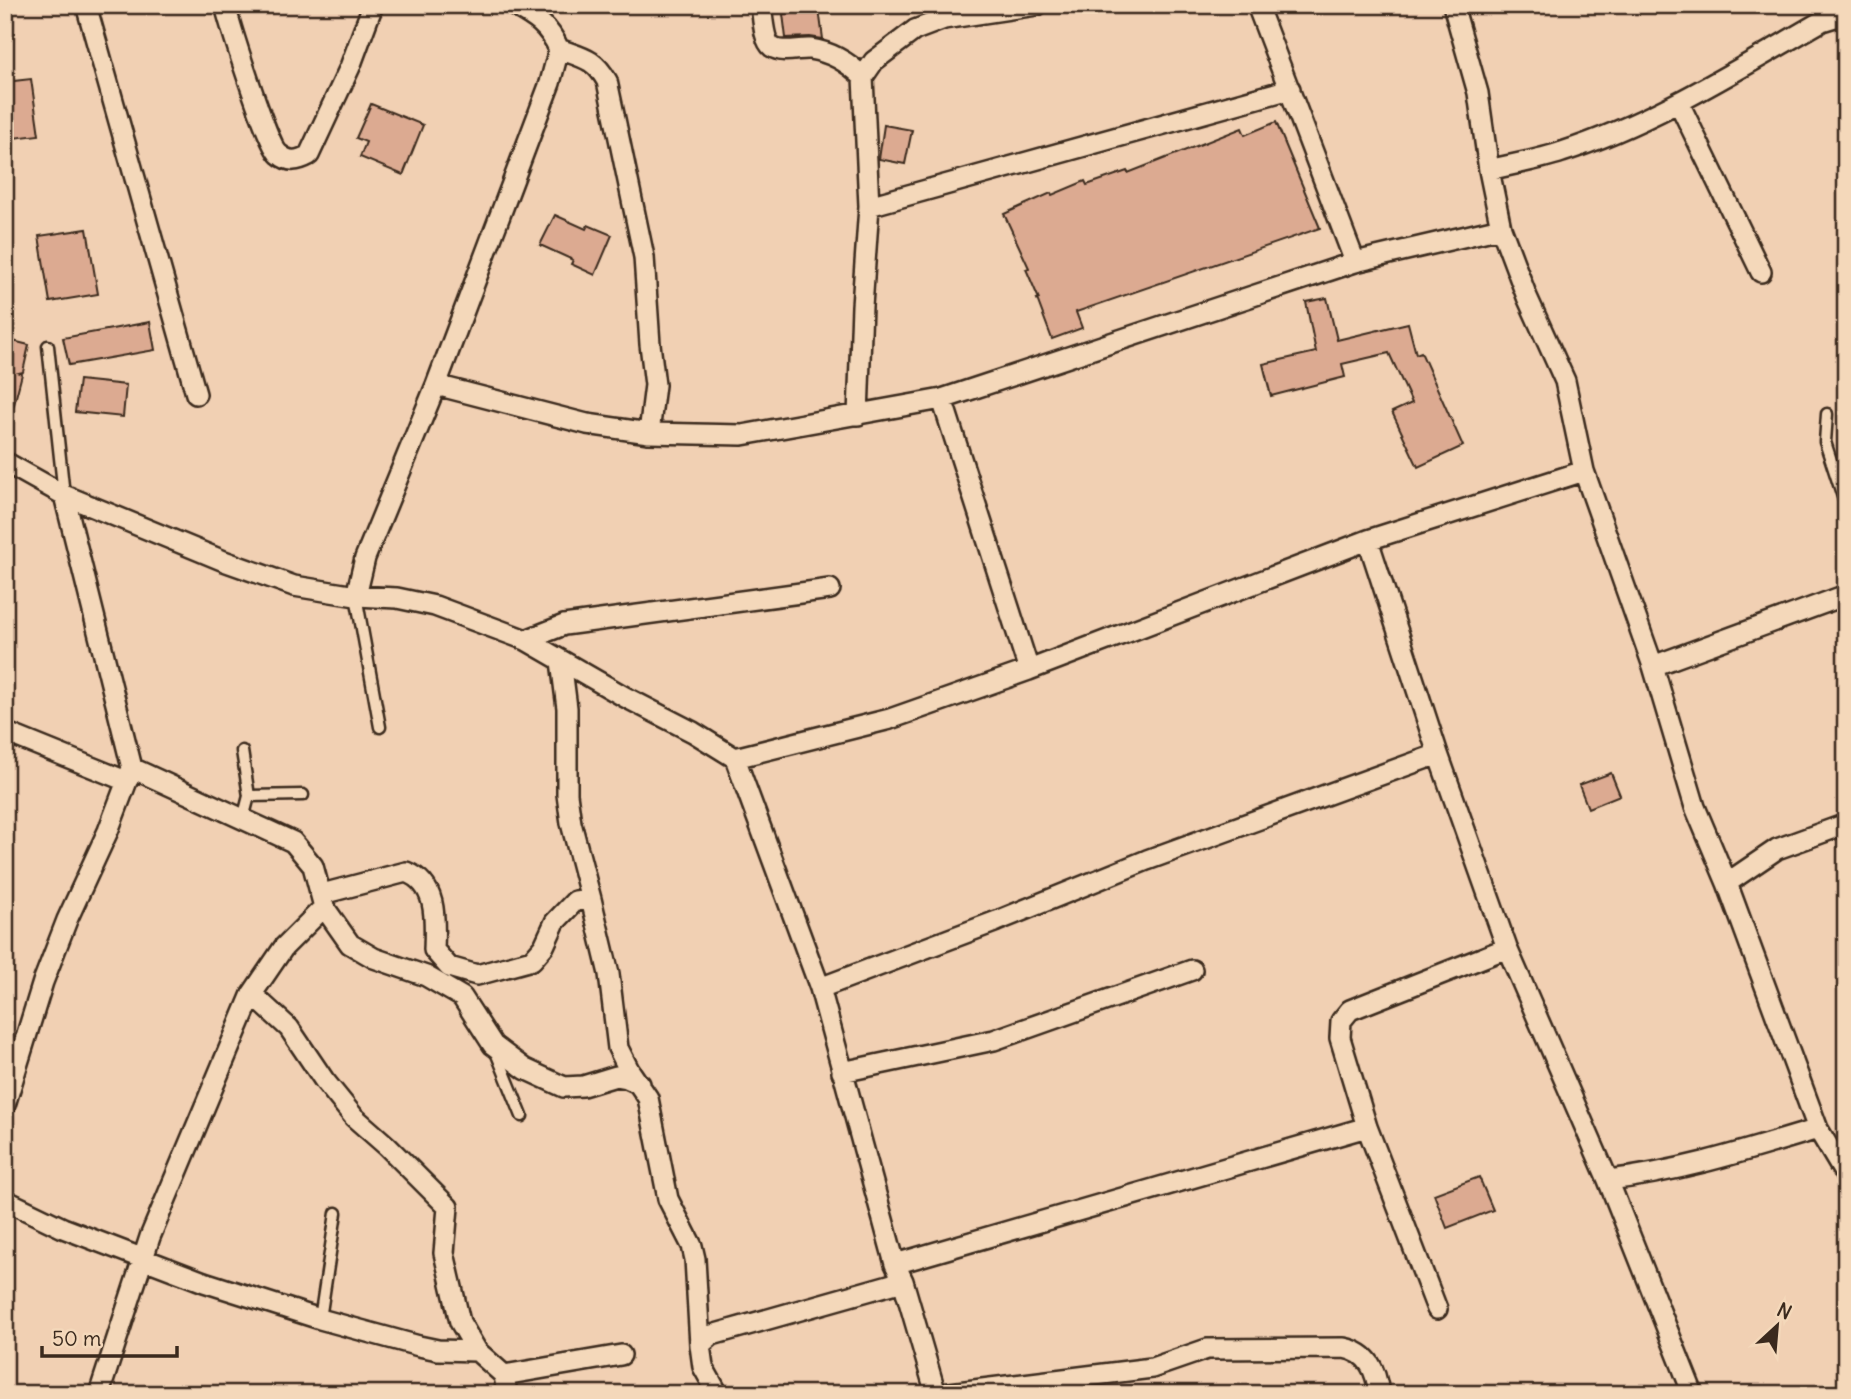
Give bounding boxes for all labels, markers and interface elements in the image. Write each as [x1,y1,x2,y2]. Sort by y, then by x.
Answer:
north arrow [1742,1290,1812,1360]
text: N [1773,1297,1796,1324]
scale bar [42,1315,177,1359]
text: 50 m [52,1325,101,1352]

